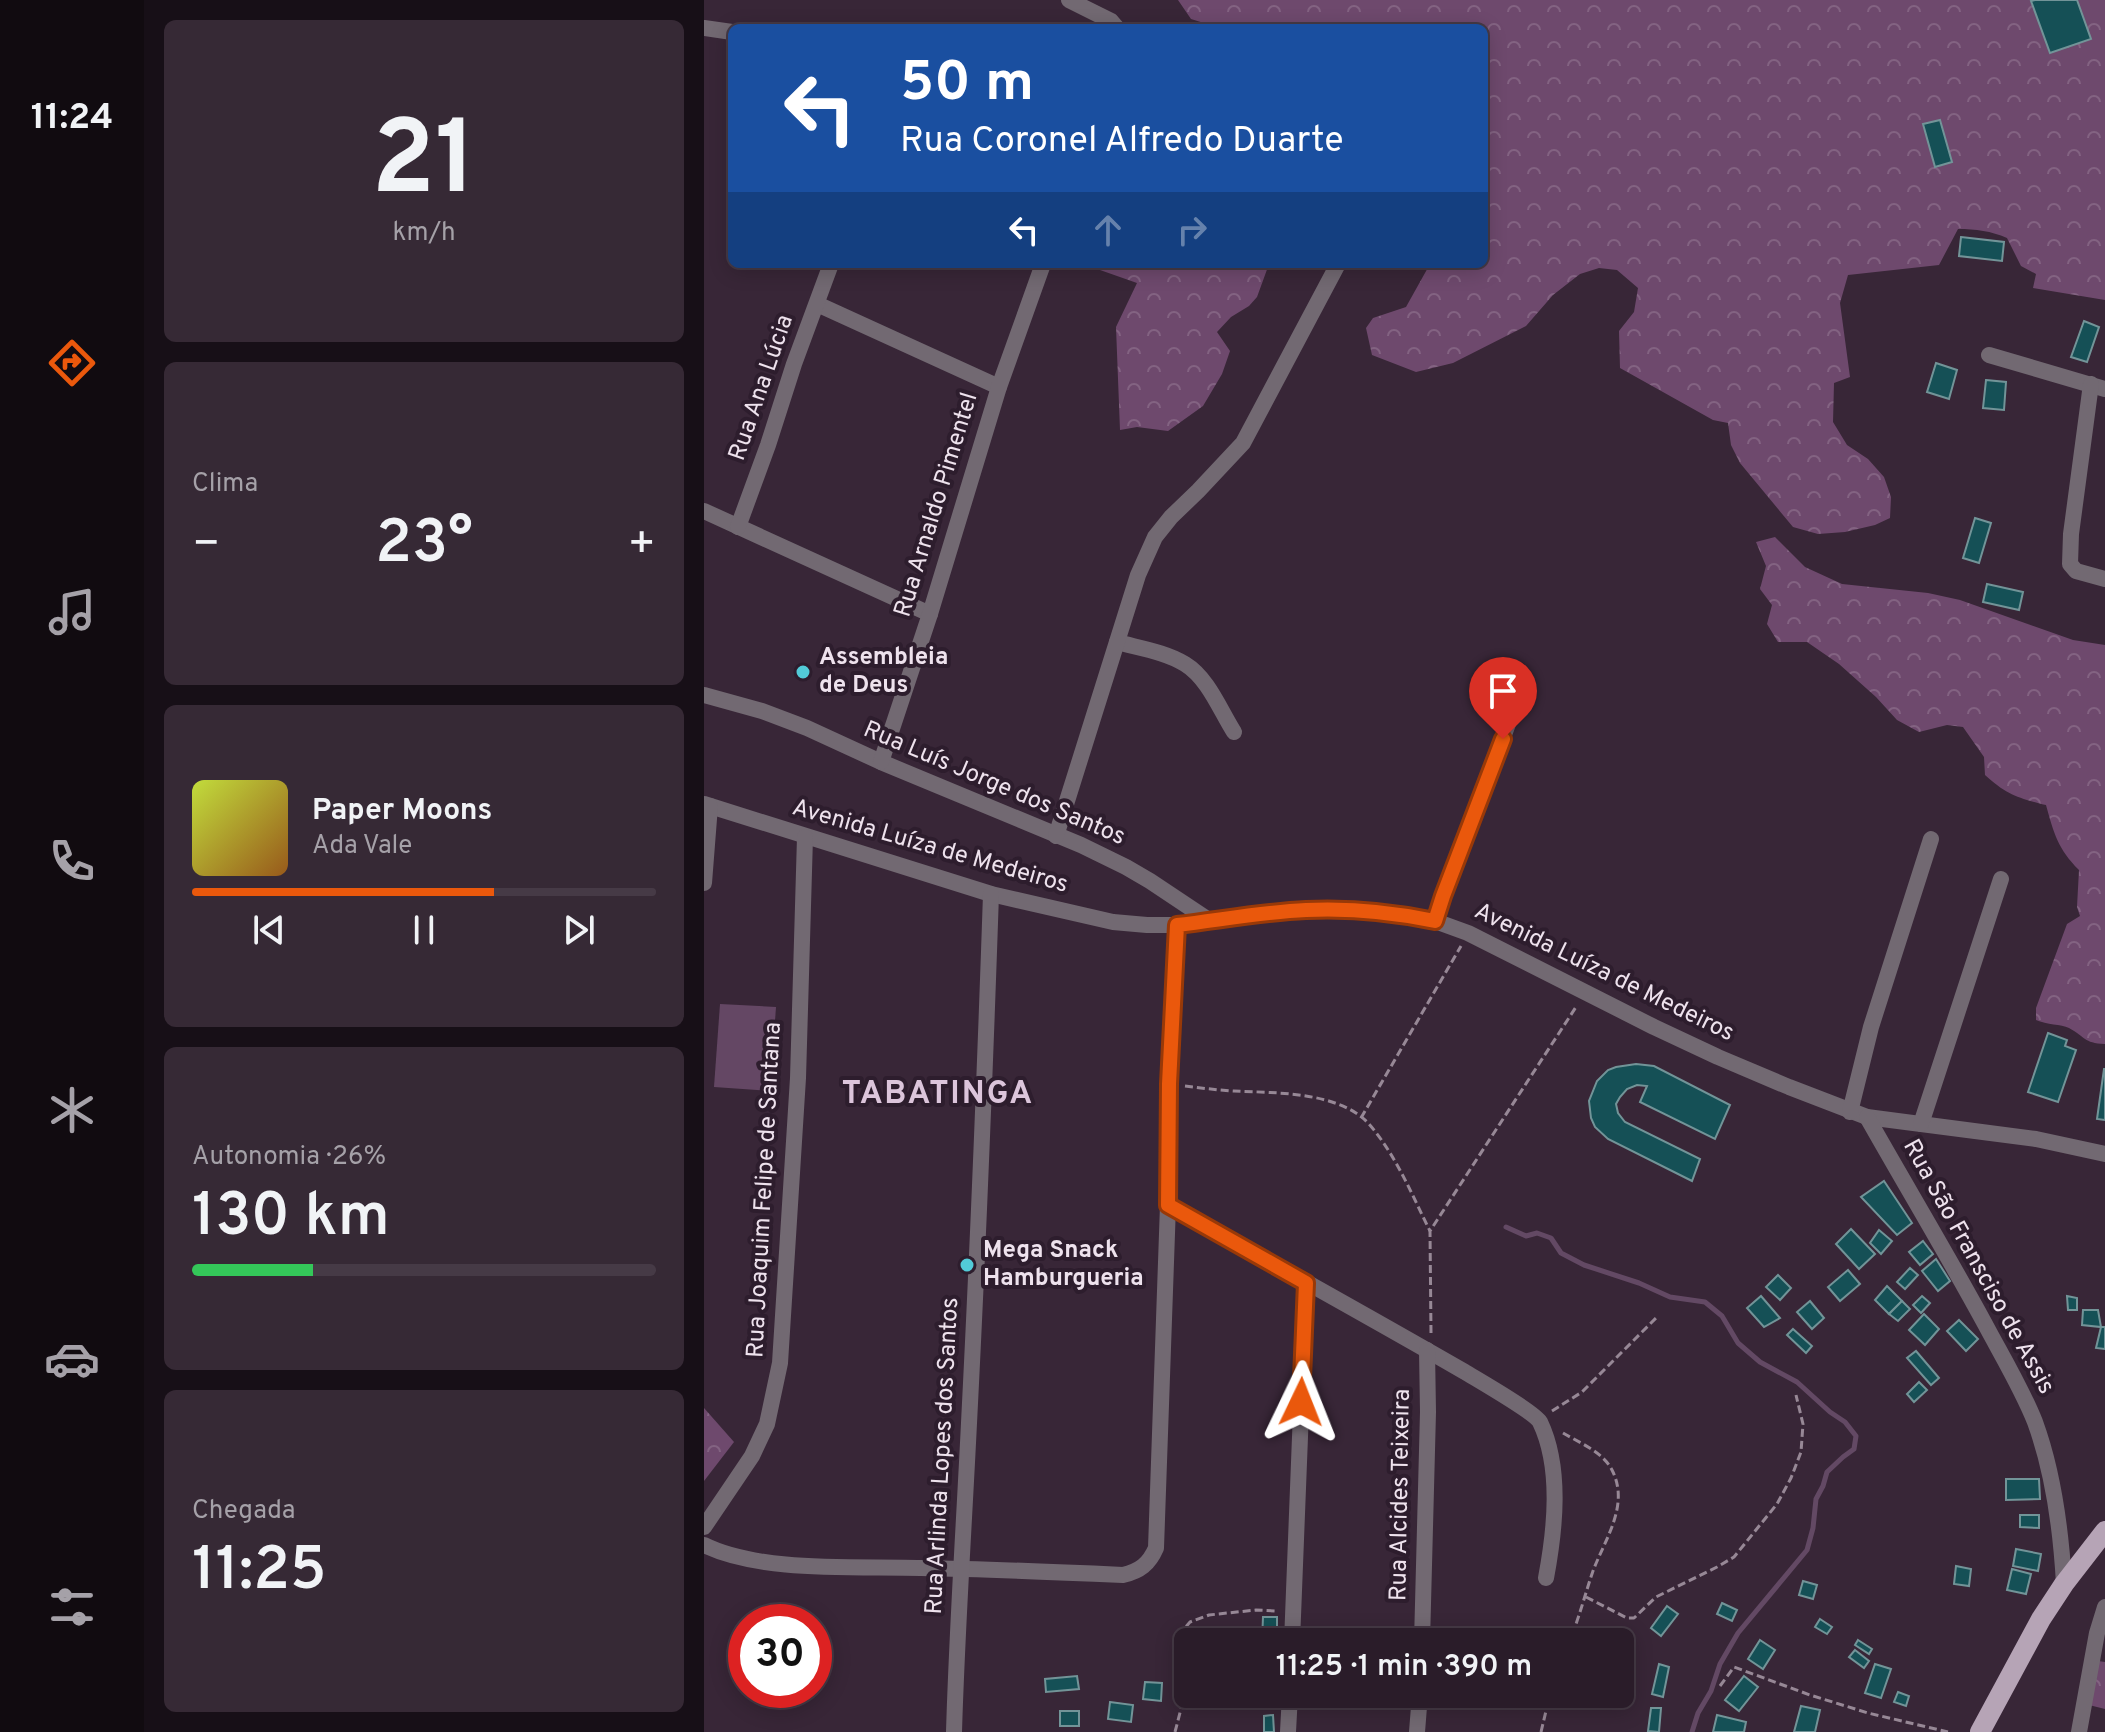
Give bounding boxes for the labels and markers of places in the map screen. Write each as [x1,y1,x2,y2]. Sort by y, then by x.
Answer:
place label: Assembleia de Deus [819,643,948,701]
pin [1469,657,1537,739]
marker: Assembleia de Deus [794,663,812,681]
place label: Mega Snack Hamburgueria [983,1236,1144,1294]
marker: Mega Snack Hamburgueria [958,1256,976,1274]

